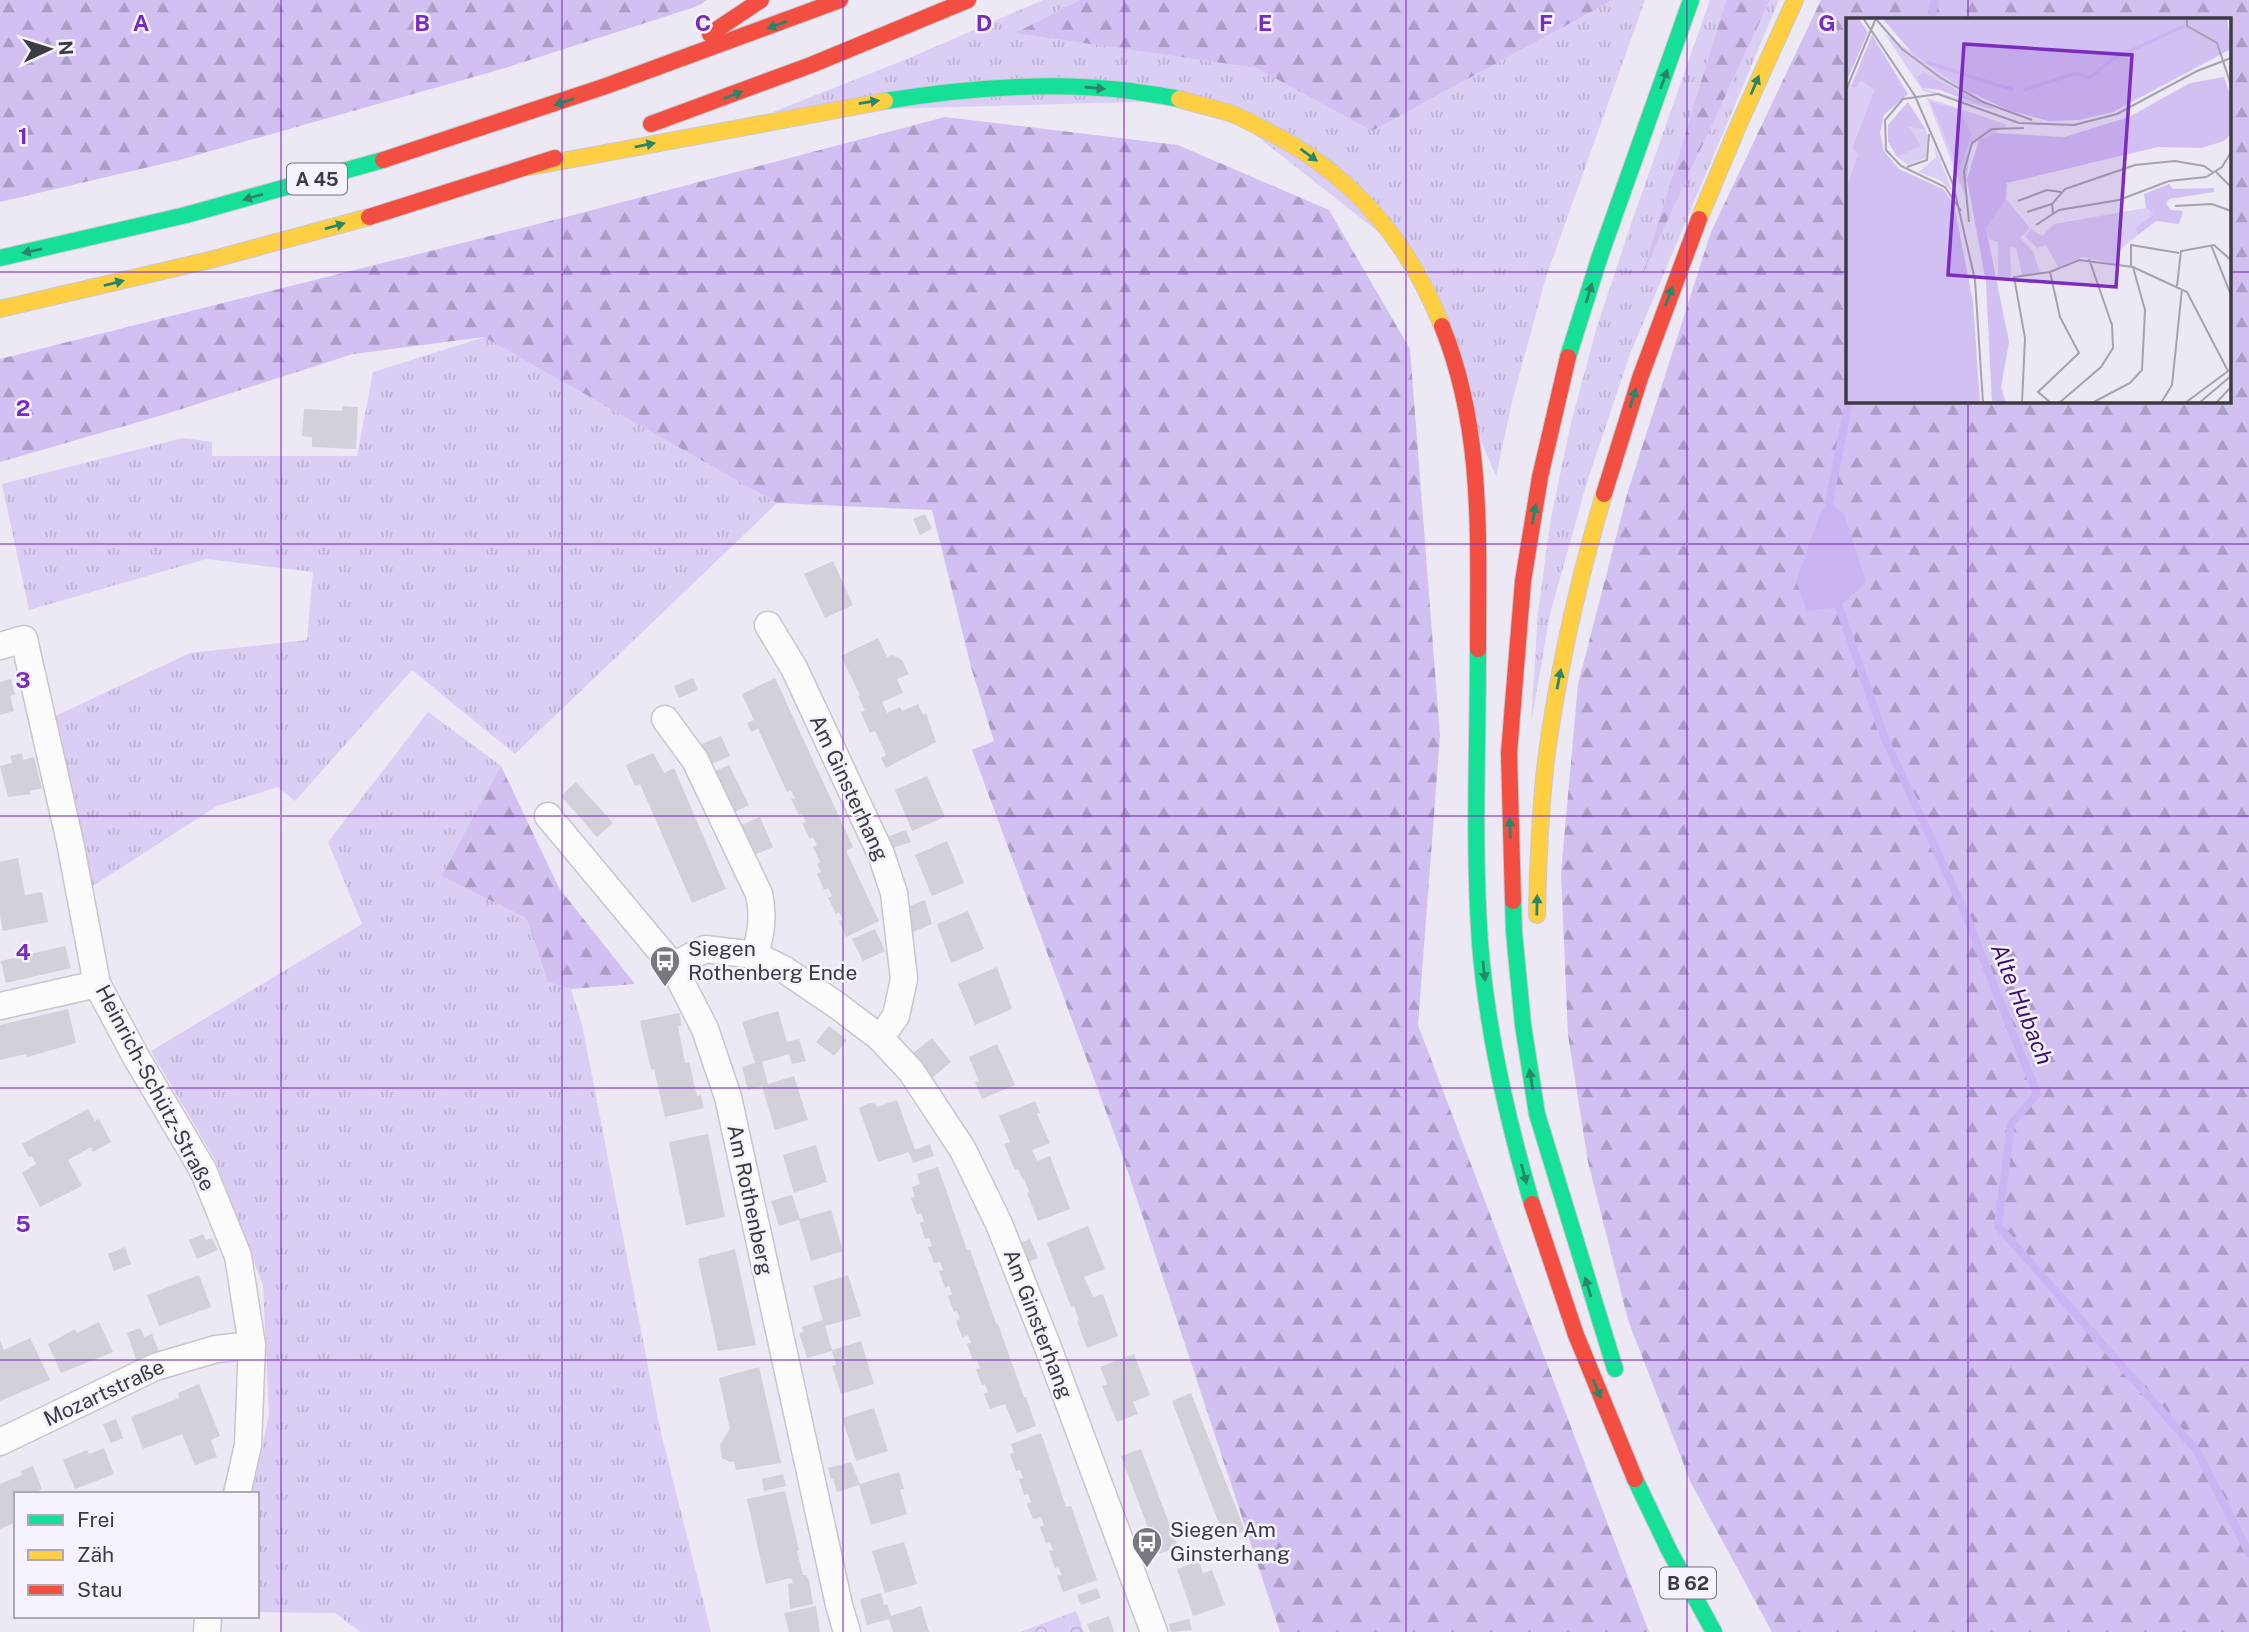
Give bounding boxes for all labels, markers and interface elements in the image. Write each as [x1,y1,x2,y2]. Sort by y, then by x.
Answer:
text: A [133,9,150,36]
text: B [414,9,430,36]
text: C [695,9,711,36]
text: D [976,9,992,36]
text: E [1258,9,1272,36]
text: F [1539,9,1553,36]
text: G [1818,9,1836,36]
north arrow [14,14,84,84]
inset map [1846,18,2232,402]
one-way arrow [766,19,787,30]
text: N [54,40,77,56]
one-way arrow [1659,68,1670,89]
one-way arrow [1750,75,1761,96]
one-way arrow [1084,83,1106,94]
one-way arrow [723,90,744,101]
one-way arrow [858,96,880,107]
one-way arrow [554,97,575,108]
text: 1 [18,122,28,149]
one-way arrow [634,139,656,150]
one-way arrow [1300,148,1318,162]
road number: A 45 [287,164,347,195]
one-way arrow [242,193,263,203]
one-way arrow [324,220,346,231]
one-way arrow [21,245,43,256]
one-way arrow [104,277,126,288]
one-way arrow [1584,283,1594,304]
one-way arrow [1664,285,1675,306]
one-way arrow [1628,387,1638,408]
text: 2 [16,394,30,421]
one-way arrow [1529,503,1540,525]
text: 3 [15,666,31,693]
one-way arrow [1554,668,1565,690]
street label: Am Ginsterhang [805,711,894,865]
one-way arrow [1504,817,1516,839]
one-way arrow [1531,894,1543,916]
place label: Siegen Rothenberg Ende [688,936,857,985]
text: 4 [15,938,31,965]
water label: Alte Hubach [1986,939,2059,1068]
bus stop icon: Siegen Rothenberg Ende [648,944,682,988]
one-way arrow [1478,960,1489,982]
street label: Heinrich-Schütz-Straße [90,980,220,1195]
one-way arrow [1526,1068,1537,1090]
street label: Am Rothenberg [722,1122,779,1277]
one-way arrow [1520,1164,1530,1185]
text: 5 [15,1210,31,1237]
street label: Am Ginsterhang [998,1246,1078,1402]
one-way arrow [1583,1276,1593,1297]
street label: Mozartstraße [40,1354,168,1431]
one-way arrow [1591,1379,1602,1400]
legend [14,1492,259,1618]
text: Frei [77,1507,115,1532]
place label: Siegen Am Ginsterhang [1170,1517,1290,1566]
bus stop icon: Siegen Am Ginsterhang [1130,1525,1164,1569]
text: Zäh [77,1542,114,1567]
road number: B 62 [1660,1568,1716,1598]
text: Stau [77,1577,123,1602]

